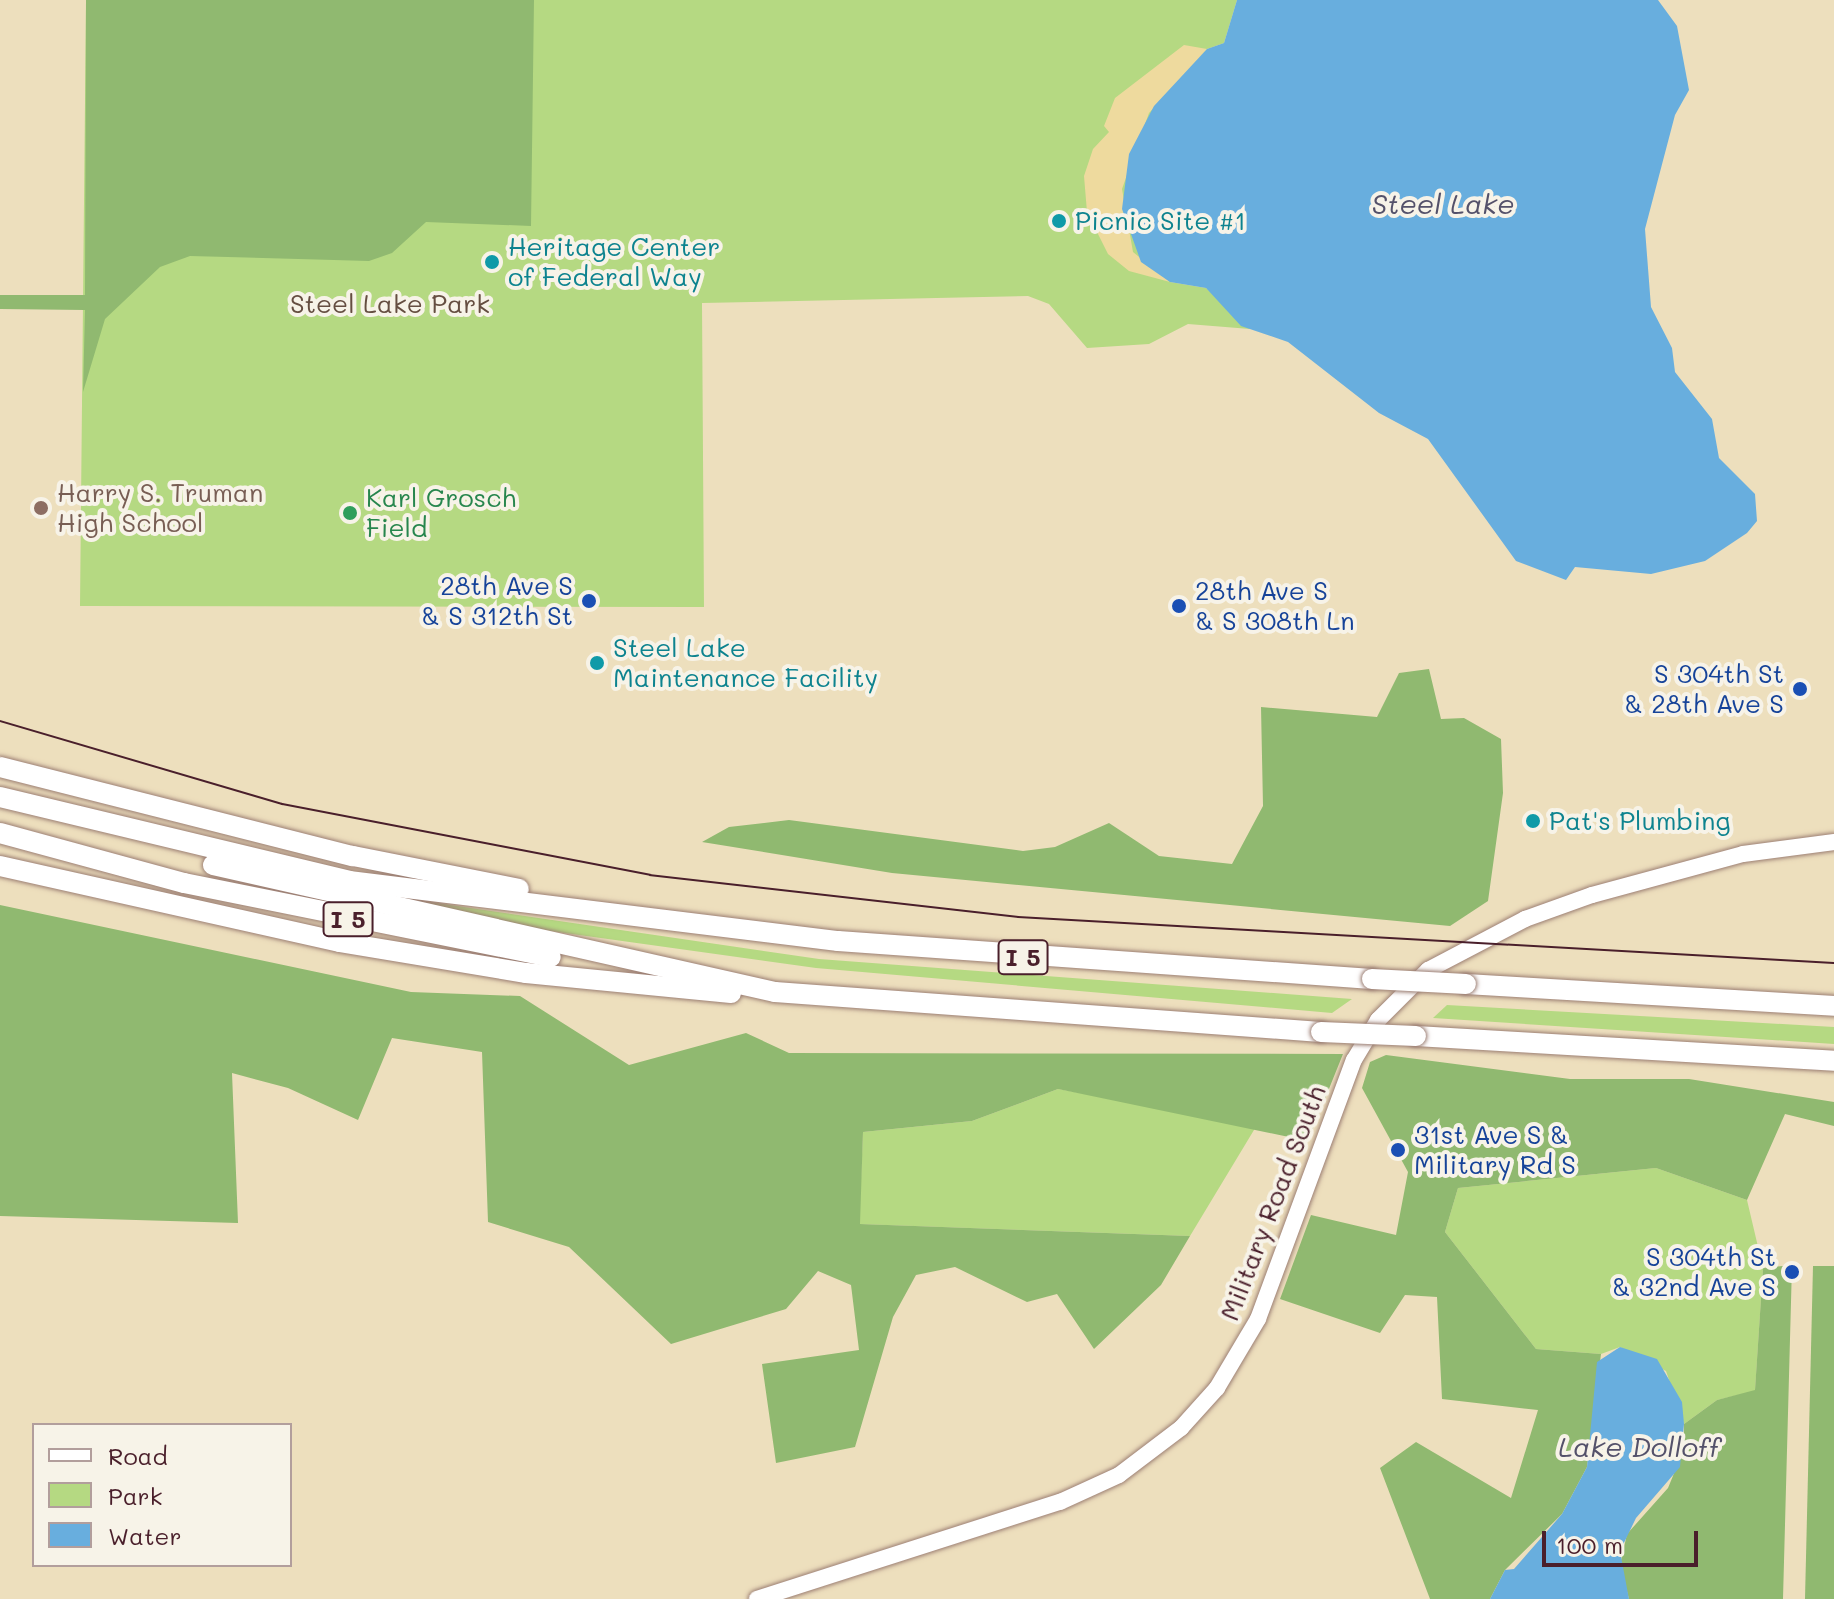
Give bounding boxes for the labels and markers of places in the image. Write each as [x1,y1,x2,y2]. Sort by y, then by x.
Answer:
place label: Picnic Site #1 [1075,205,1246,237]
marker: Picnic Site #1 [1050,212,1068,230]
place label: Heritage Center of Federal Way [508,231,720,292]
marker: Heritage Center of Federal Way [483,253,501,271]
place label: Harry S. Truman High School [57,477,263,538]
place label: Karl Grosch Field [366,482,516,544]
marker: Harry S. Truman High School [32,499,50,517]
marker: Karl Grosch Field [341,504,359,522]
place label: 28th Ave S & S 312th St [421,570,573,632]
place label: 28th Ave S & S 308th Ln [1195,575,1355,636]
marker: 28th Ave S & S 312th St [580,592,598,610]
marker: 28th Ave S & S 308th Ln [1170,597,1188,615]
place label: Steel Lake Maintenance Facility [613,632,878,694]
marker: Steel Lake Maintenance Facility [588,654,606,672]
place label: S 304th St & 28th Ave S [1624,658,1784,720]
marker: S 304th St & 28th Ave S [1791,680,1809,698]
place label: Pat's Plumbing [1549,805,1731,837]
marker: Pat's Plumbing [1524,812,1542,830]
place label: 31st Ave S & Military Rd S [1414,1119,1576,1180]
marker: 31st Ave S & Military Rd S [1389,1141,1407,1159]
place label: S 304th St & 32nd Ave S [1612,1241,1776,1302]
marker: S 304th St & 32nd Ave S [1783,1263,1801,1281]

